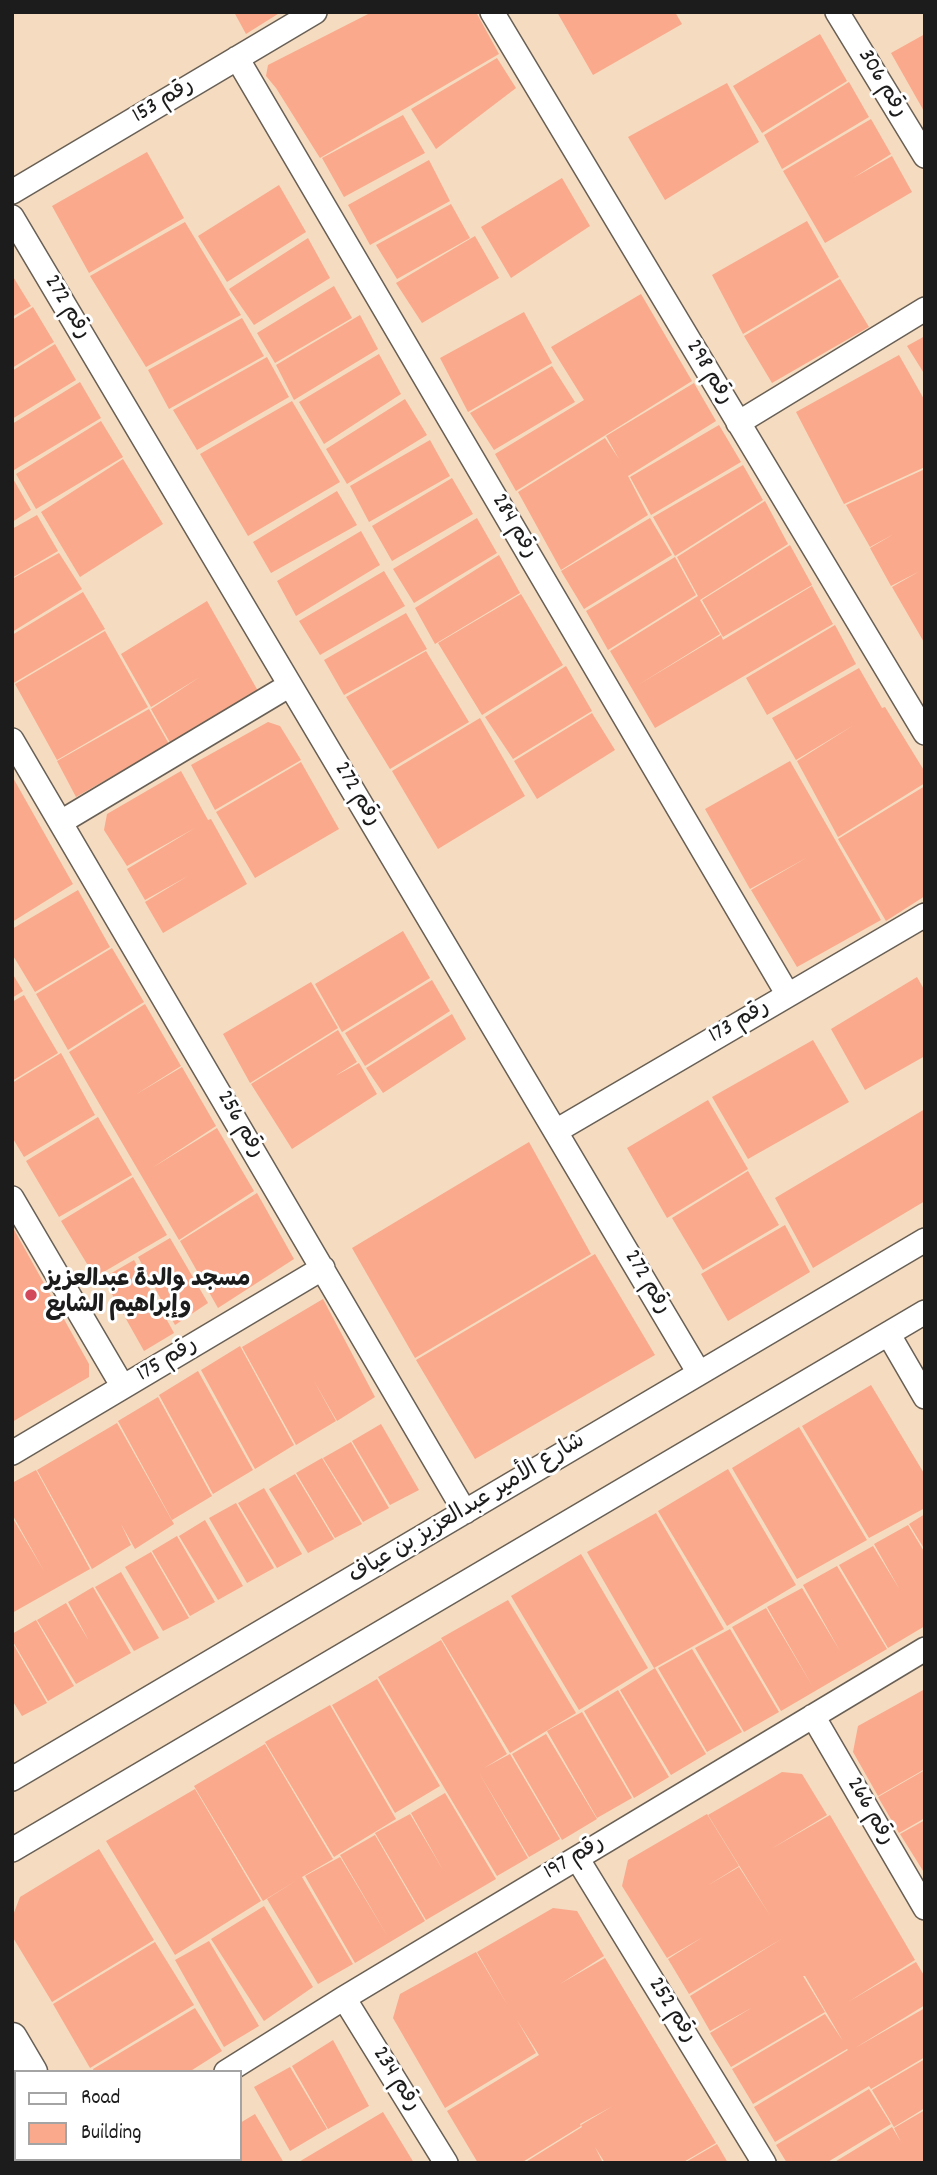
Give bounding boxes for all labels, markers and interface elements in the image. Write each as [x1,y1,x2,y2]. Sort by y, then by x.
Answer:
street label: رقم 306 [850,45,912,123]
street label: رقم 153 [128,73,200,131]
street label: رقم 272 [36,271,96,345]
street label: رقم 298 [678,335,738,411]
street label: رقم 284 [484,490,542,564]
street label: رقم 272 [326,758,386,832]
street label: رقم 173 [705,995,775,1051]
street label: رقم 256 [209,1086,269,1164]
street label: رقم 272 [616,1246,676,1320]
place label: مسجد والدة عبدالعزيز وإبراهيم الشايع [45,1268,250,1322]
marker: مسجد والدة عبدالعزيز وإبراهيم الشايع [23,1287,39,1303]
street label: رقم 175 [133,1332,203,1390]
street label: شارع الأمير عبدالعزيز بن عياف [345,1428,591,1592]
street label: رقم 266 [839,1773,899,1851]
street label: رقم 197 [540,1830,610,1888]
street label: رقم 252 [640,1973,702,2049]
street label: رقم 234 [365,2043,425,2117]
legend [14,2070,242,2161]
text: Road [81,2084,120,2114]
text: Building [81,2119,141,2149]

